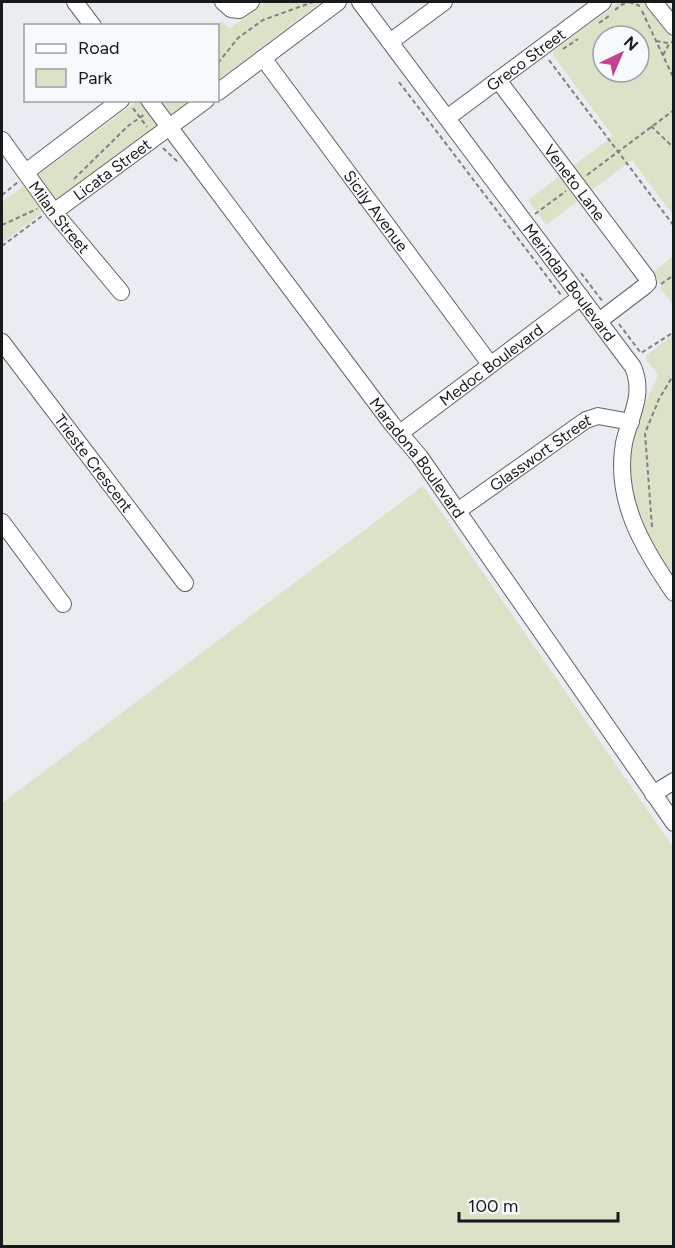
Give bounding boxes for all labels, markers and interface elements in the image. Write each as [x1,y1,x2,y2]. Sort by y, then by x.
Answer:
legend [24,24,219,102]
north arrow [591,24,651,84]
street label: Greco Street [483,25,569,95]
text: N [620,32,642,55]
text: Road [78,37,119,59]
text: Park [78,67,113,89]
street label: Licata Street [70,135,155,205]
street label: Veneto Lane [540,141,609,225]
street label: Sicily Avenue [340,167,412,255]
street label: Milan Street [25,177,93,257]
street label: Merindah Boulevard [519,220,619,345]
street label: Medoc Boulevard [436,320,547,410]
street label: Maradona Boulevard [365,394,468,522]
street label: Glasswort Street [486,410,594,495]
street label: Trieste Crescent [50,411,137,516]
scale bar [459,1185,618,1223]
text: 100 m [468,1195,518,1217]

